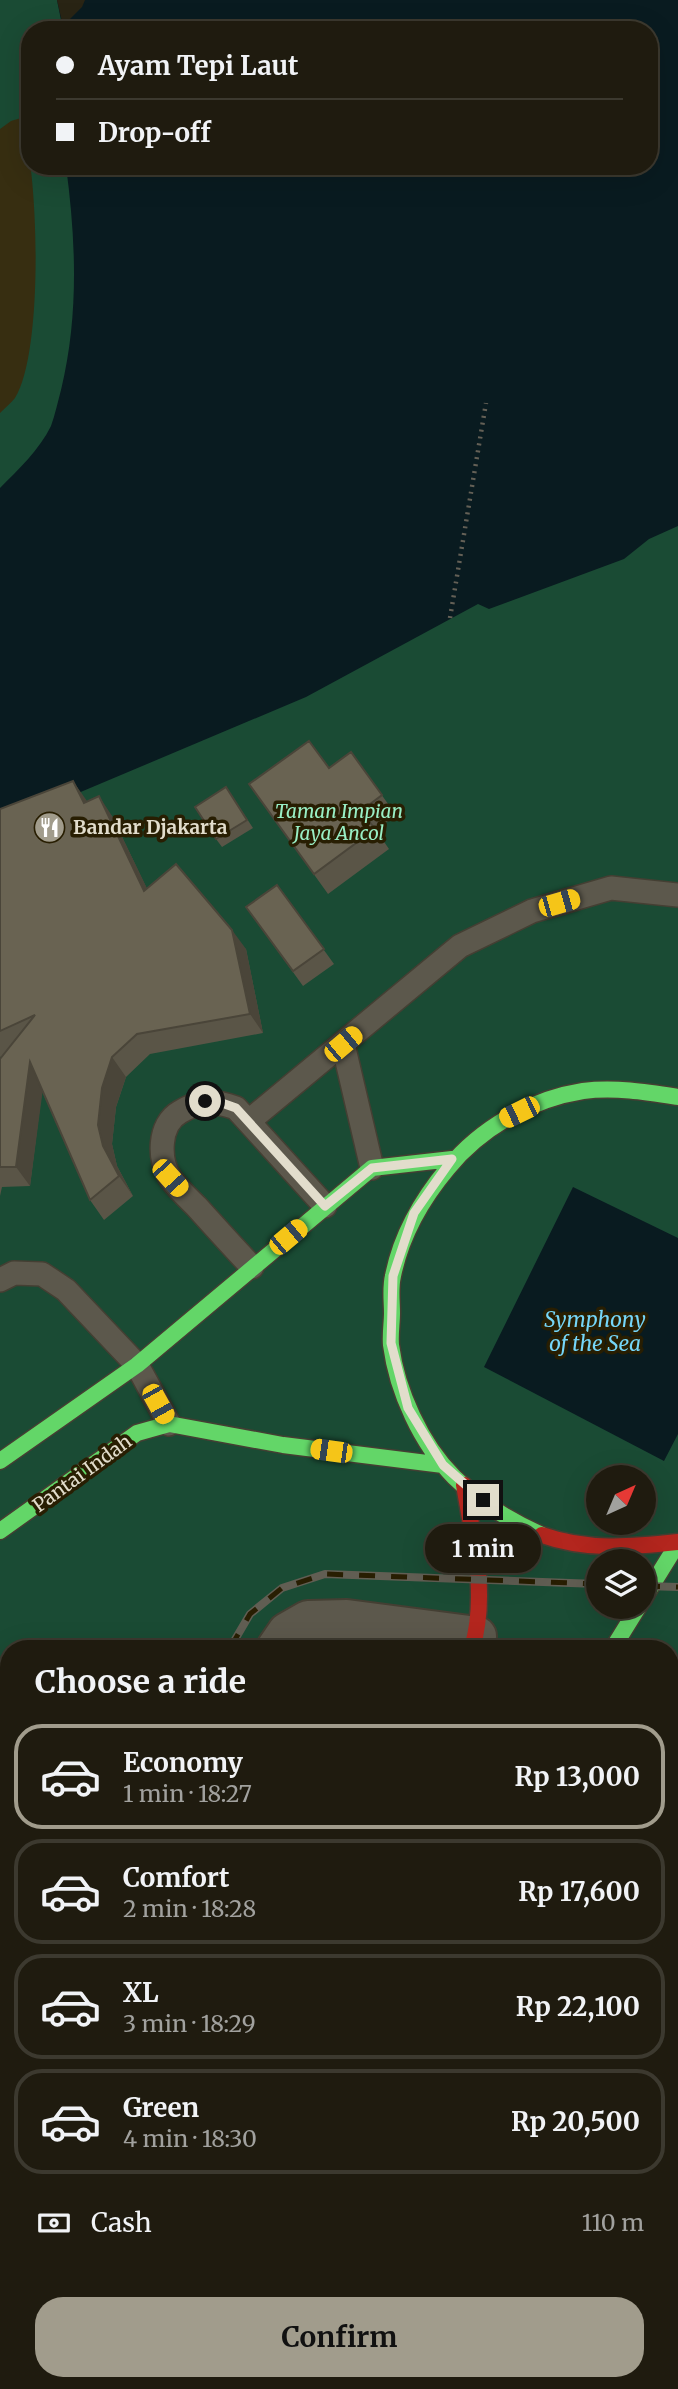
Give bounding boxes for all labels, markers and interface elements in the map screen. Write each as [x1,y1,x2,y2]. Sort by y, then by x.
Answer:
text: Ayam Tepi Laut [98,49,298,82]
text: Drop-off [98,116,211,149]
park label: Taman Impian Jaya Ancol [275,799,403,845]
restaurant icon: Bandar Djakarta [33,810,67,844]
place label: Bandar Djakarta [73,815,228,839]
car [536,887,583,919]
car [321,1022,366,1066]
route start [189,1085,221,1117]
car [496,1093,543,1131]
car [149,1155,192,1201]
car [266,1215,311,1259]
water label: Symphony of the Sea [544,1306,646,1357]
car [139,1381,178,1427]
street label: Pantai Indah [28,1429,137,1517]
car [309,1438,354,1464]
north arrow [586,1465,656,1535]
map controls [586,1465,656,1619]
route end [467,1484,499,1516]
callout: 1 min [425,1524,541,1574]
text: 1 min [452,1534,514,1563]
button: layers [586,1549,656,1619]
text: Choose a ride [35,1662,246,1702]
icon: car [39,1745,102,1808]
text: Economy [123,1746,243,1779]
text: Rp 13,000 [515,1760,640,1793]
text: 1 min · 18:27 [123,1779,252,1808]
icon: car [39,1860,102,1923]
text: Comfort [123,1861,229,1894]
text: Rp 17,600 [518,1875,640,1908]
text: 2 min · 18:28 [123,1894,256,1923]
icon: car [39,1975,102,2038]
text: XL [123,1976,159,2009]
text: Rp 22,100 [516,1990,640,2023]
text: 3 min · 18:29 [123,2009,256,2038]
icon: car [39,2090,102,2153]
text: Green [123,2091,199,2124]
text: Rp 20,500 [511,2105,640,2138]
text: 4 min · 18:30 [123,2124,257,2153]
icon: cash [35,2204,73,2242]
text: Cash [91,2206,152,2239]
text: 110 m [582,2208,644,2237]
button: Confirm [35,2297,644,2377]

